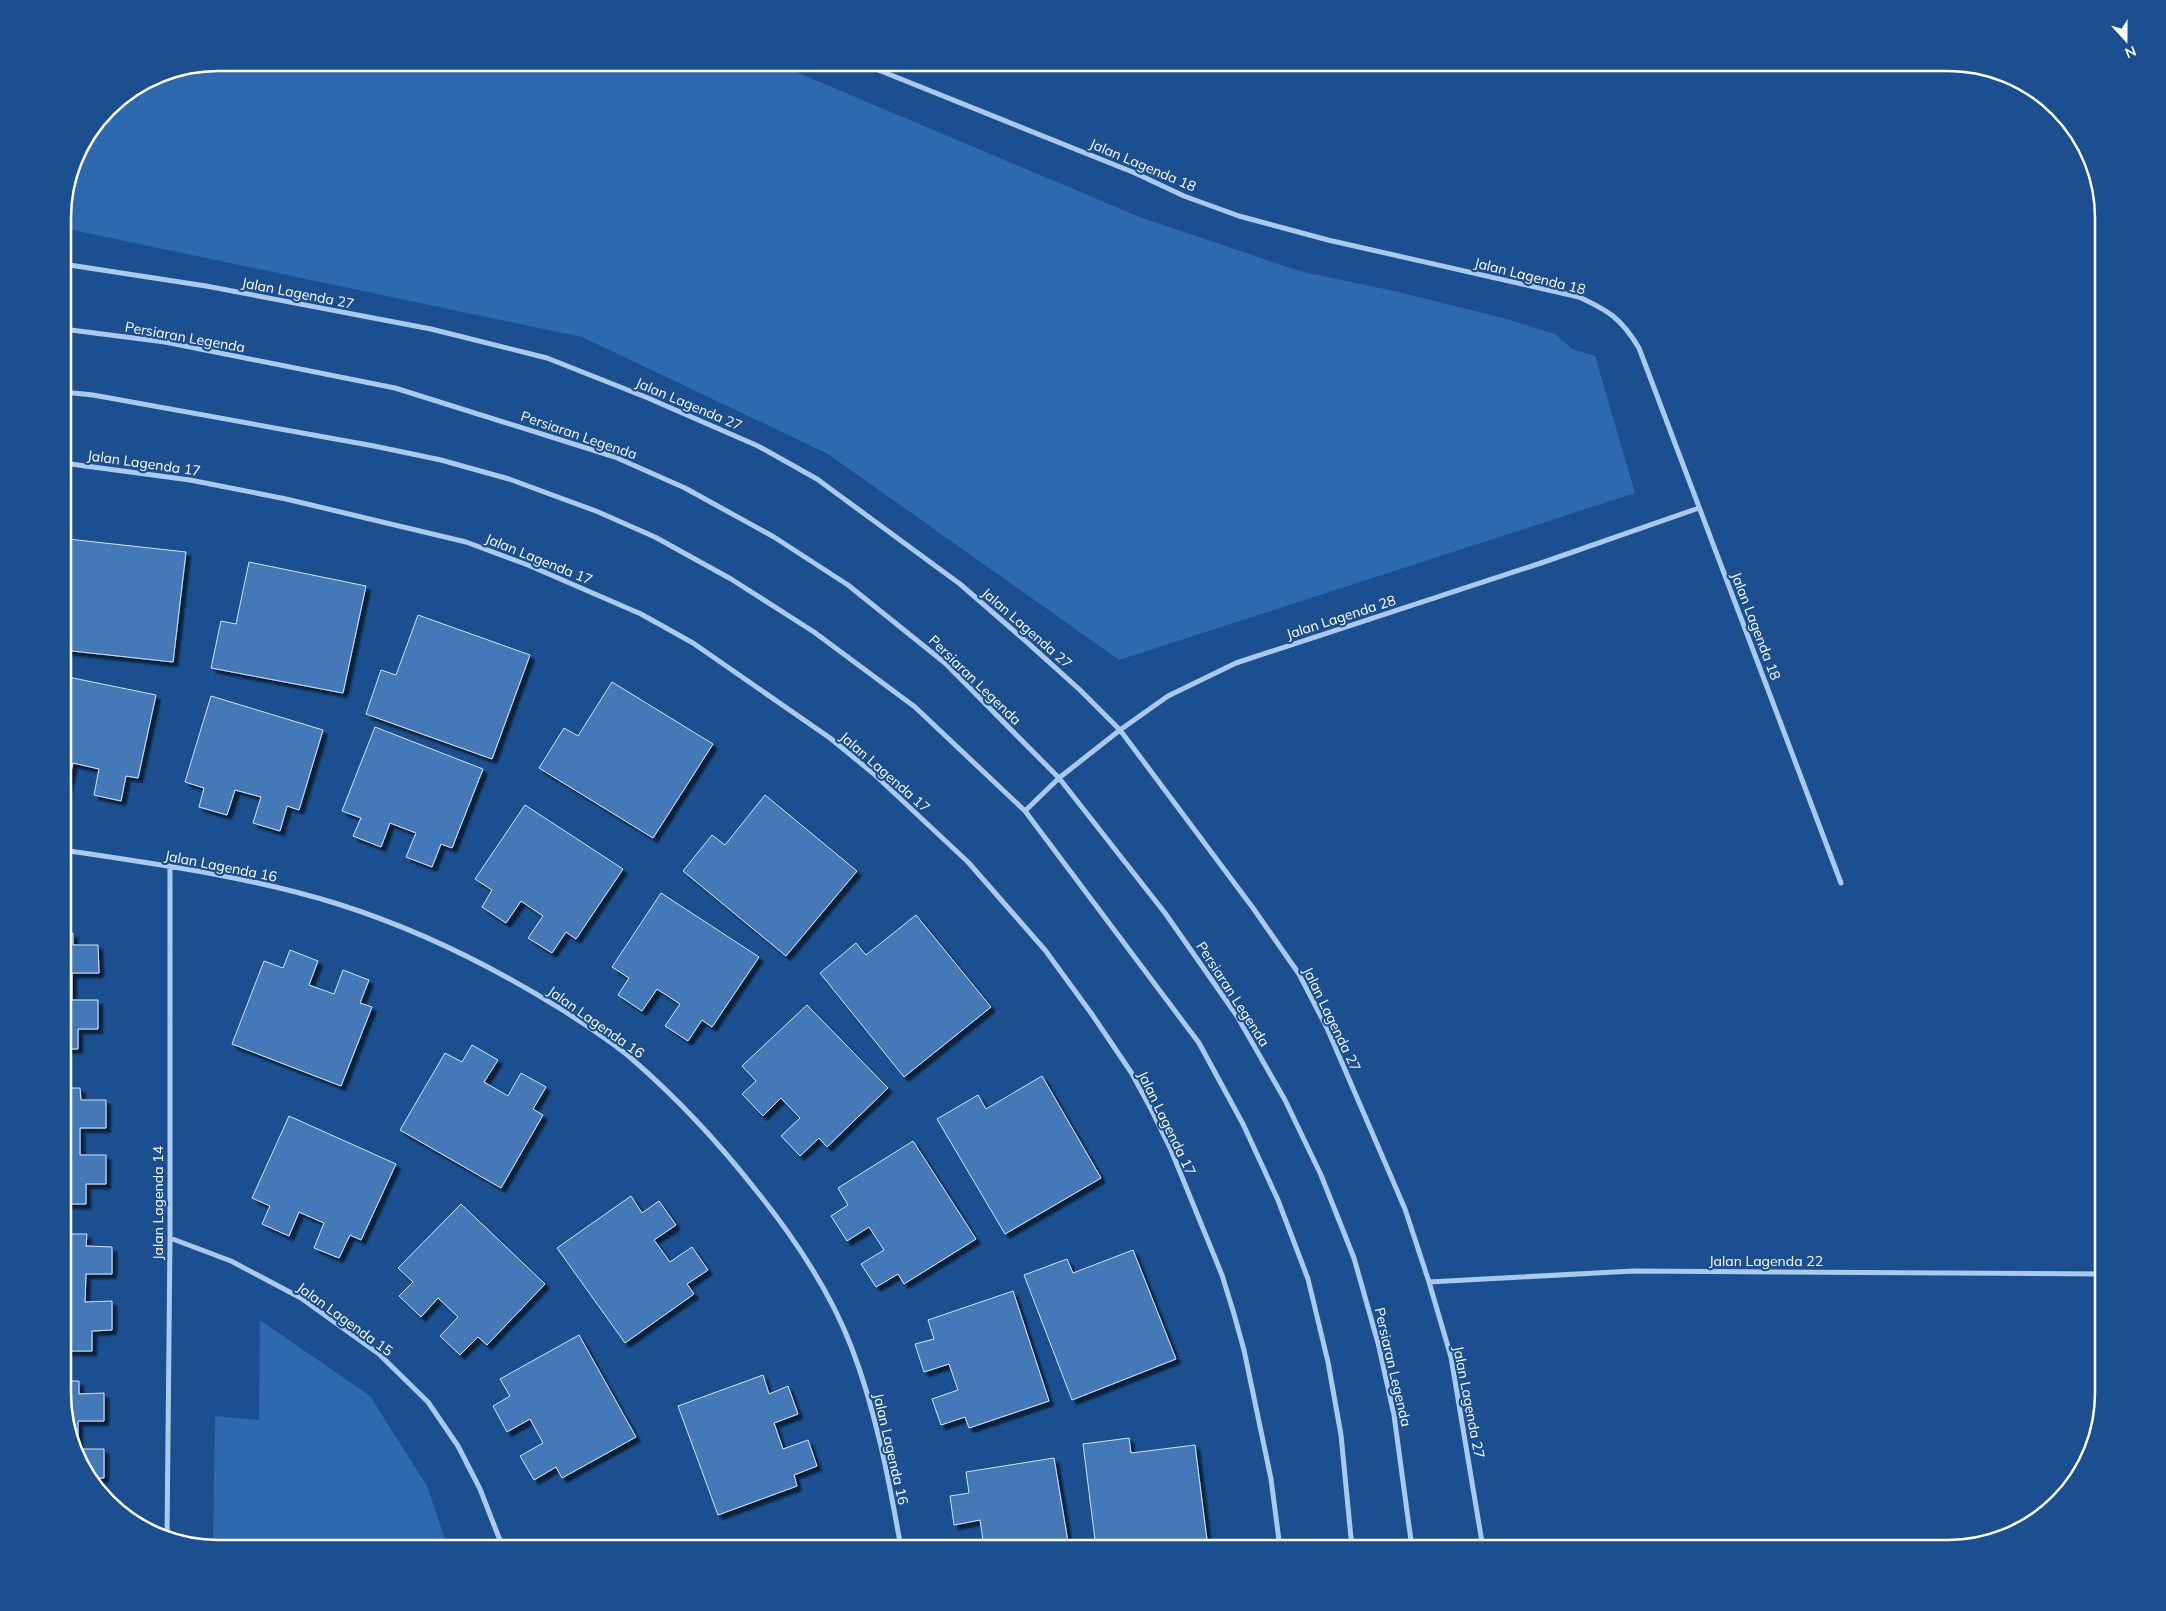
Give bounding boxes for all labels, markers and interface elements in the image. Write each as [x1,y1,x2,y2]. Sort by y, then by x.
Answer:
north arrow [2101,15,2151,65]
text: N [2122,42,2139,62]
street label: Jalan Lagenda 18 [1087,134,1199,196]
street label: Jalan Lagenda 18 [1472,253,1588,299]
street label: Jalan Lagenda 27 [240,273,356,313]
street label: Persiaran Legenda [124,318,246,356]
street label: Jalan Lagenda 27 [633,373,745,435]
street label: Persiaran Legenda [519,407,639,463]
street label: Jalan Lagenda 17 [86,446,202,480]
street label: Jalan Lagenda 17 [483,529,595,589]
street label: Jalan Lagenda 18 [1727,569,1785,683]
street label: Jalan Lagenda 27 [978,584,1076,672]
street label: Jalan Lagenda 28 [1284,591,1398,643]
street label: Persiaran Legenda [925,631,1025,729]
street label: Jalan Lagenda 17 [836,728,934,816]
street label: Jalan Lagenda 16 [163,846,279,886]
street label: Persiaran Legenda [1192,938,1274,1050]
street label: Jalan Lagenda 27 [1299,964,1365,1074]
street label: Jalan Lagenda 16 [544,982,648,1062]
street label: Jalan Lagenda 17 [1134,1068,1200,1178]
street label: Jalan Lagenda 14 [149,1145,167,1260]
street label: Jalan Lagenda 22 [1709,1252,1823,1270]
street label: Jalan Lagenda 15 [294,1278,396,1360]
street label: Persiaran Legenda [1371,1306,1415,1428]
street label: Jalan Lagenda 27 [1449,1344,1489,1460]
street label: Jalan Lagenda 16 [869,1391,913,1507]

